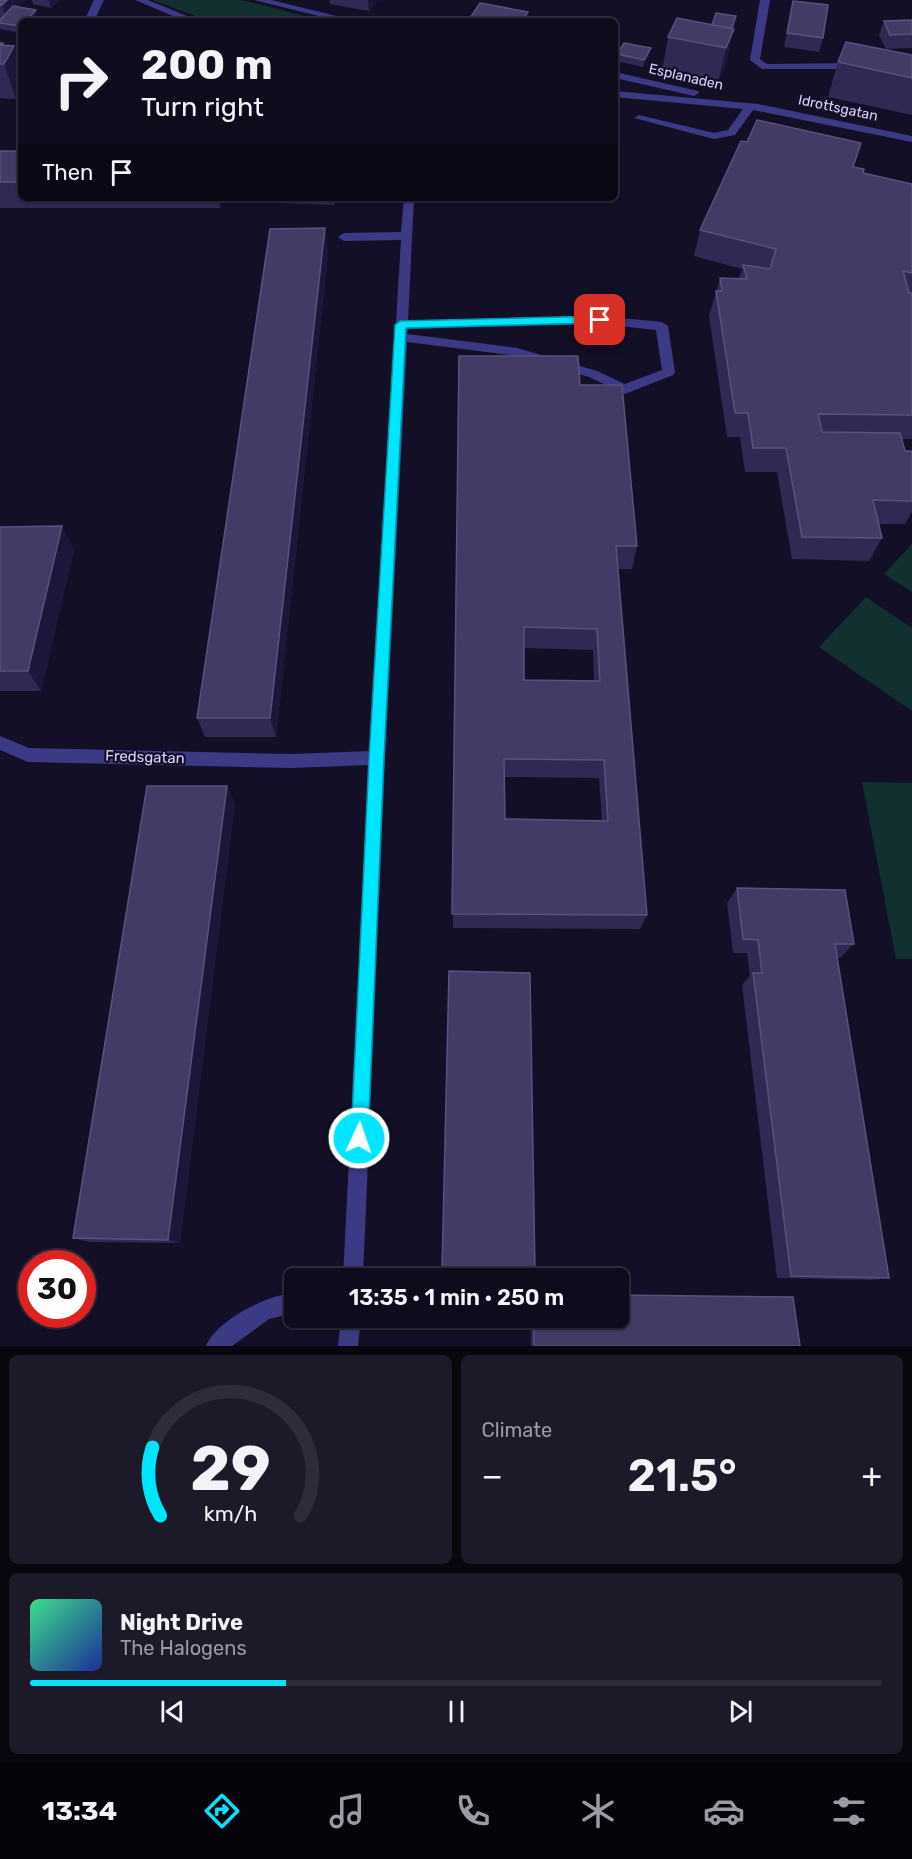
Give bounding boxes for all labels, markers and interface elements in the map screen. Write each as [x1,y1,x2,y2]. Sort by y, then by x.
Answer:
text: 200 m [141,40,273,90]
icon: right [42,42,120,120]
street label: Esplanaden [647,60,725,94]
text: Turn right [141,91,264,123]
street label: Idrottsgatan [797,91,879,125]
icon: arrive [105,156,138,189]
text: Then [42,159,93,186]
pin [574,294,625,345]
icon: arrive [583,303,616,336]
street label: Fredsgatan [105,747,185,767]
position arrow [327,1106,391,1170]
speed limit sign: 30 [18,1250,96,1328]
text: 13:35 · 1 min · 250 m [349,1284,564,1311]
text: Climate [482,1418,552,1442]
text: 29 [190,1432,271,1506]
text: 21.5° [628,1449,737,1502]
text: − [482,1456,503,1495]
text: + [861,1456,882,1495]
text: km/h [203,1502,257,1527]
text: Night Drive [120,1609,243,1636]
text: The Halogens [120,1636,247,1660]
icon: previous [156,1695,189,1728]
icon: pause [440,1695,473,1728]
icon: next [724,1695,757,1728]
icon: directions [201,1790,243,1832]
icon: music [326,1790,368,1832]
icon: phone [452,1790,494,1832]
icon: climate [577,1790,619,1832]
icon: car [703,1790,745,1832]
icon: filters [828,1790,870,1832]
text: 13:34 [42,1795,117,1827]

